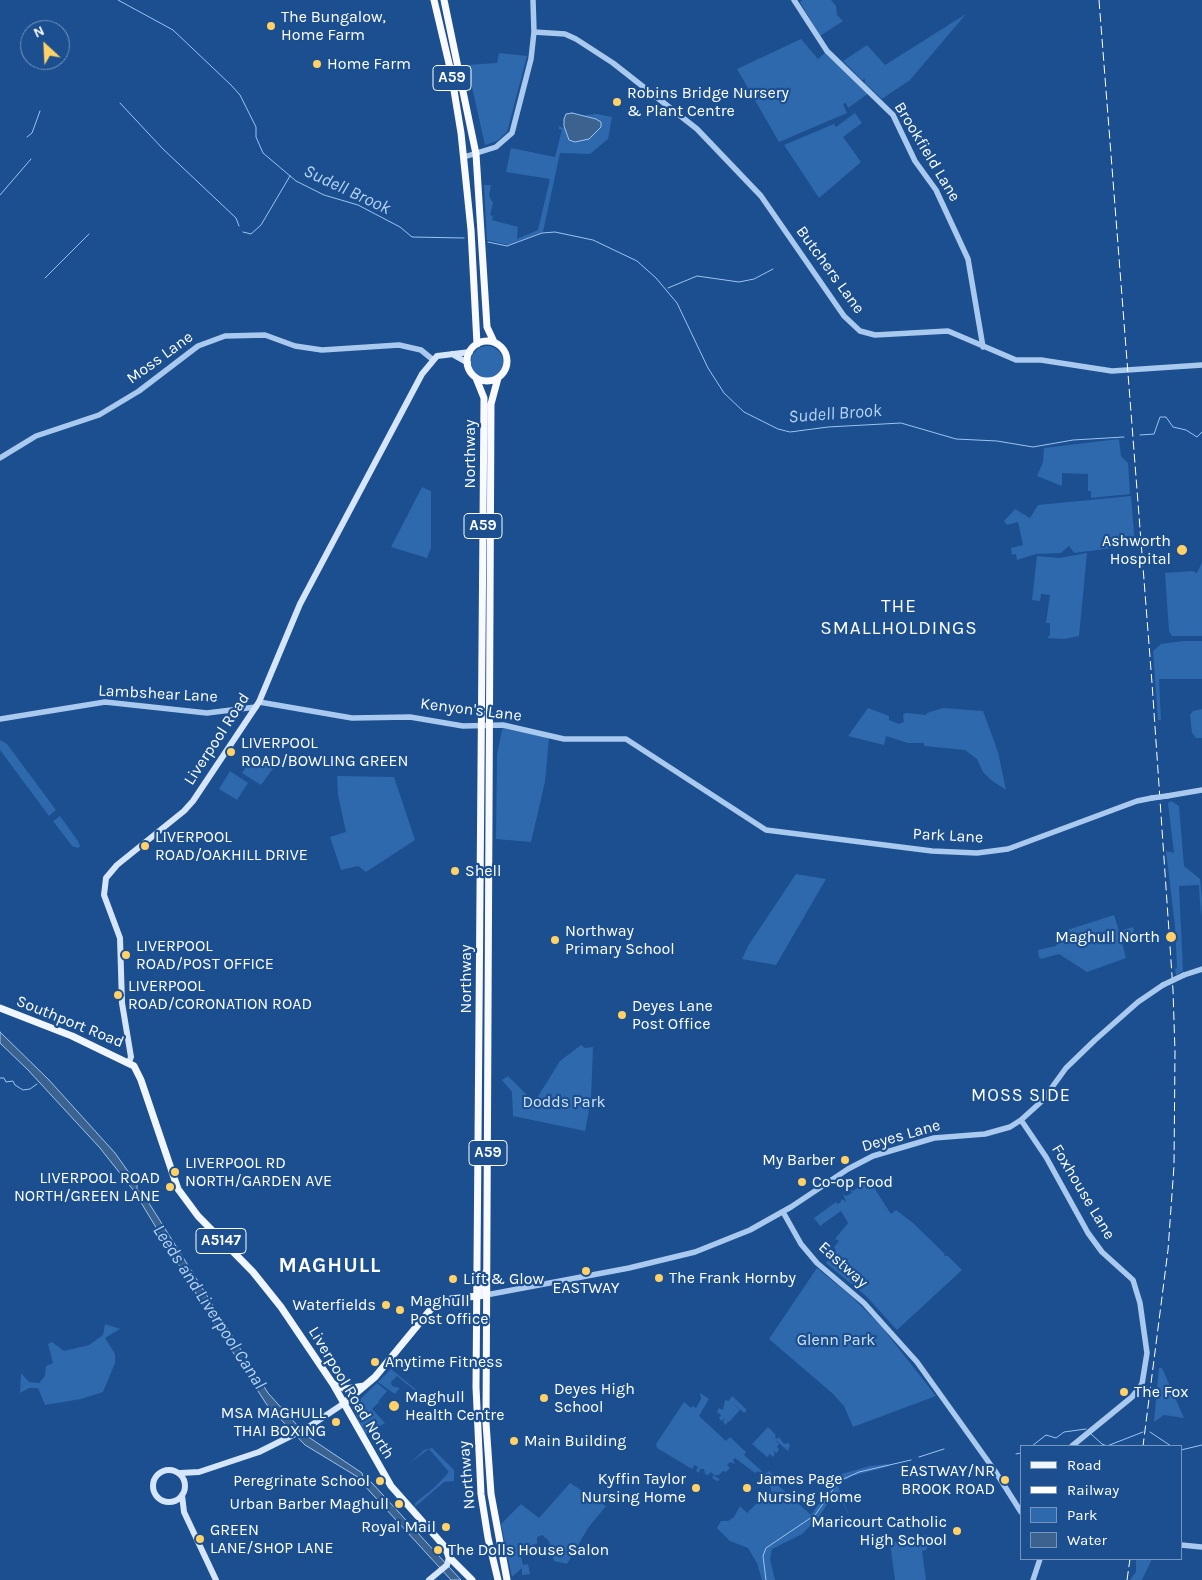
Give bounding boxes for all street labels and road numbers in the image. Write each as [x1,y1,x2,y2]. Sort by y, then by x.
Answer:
road number: A59 [433,66,471,90]
street label: Brookfield Lane [890,99,964,205]
street label: Butchers Lane [792,222,868,318]
street label: Moss Lane [123,328,197,388]
street label: Northway [460,420,480,488]
road number: A59 [464,514,502,538]
street label: Lambshear Lane [98,681,218,707]
street label: Liverpool Road [180,689,254,789]
street label: Kenyon's Lane [419,694,523,726]
street label: Park Lane [912,825,984,847]
street label: Northway [456,945,476,1013]
street label: Southport Road [13,992,127,1052]
street label: Deyes Lane [860,1116,942,1156]
road number: A59 [469,1140,507,1166]
street label: Foxhouse Lane [1047,1141,1119,1243]
road number: A5147 [196,1228,246,1254]
street label: Eastway [814,1238,872,1292]
street label: Liverpool Road North [304,1323,398,1463]
street label: Northway [454,1440,480,1510]

